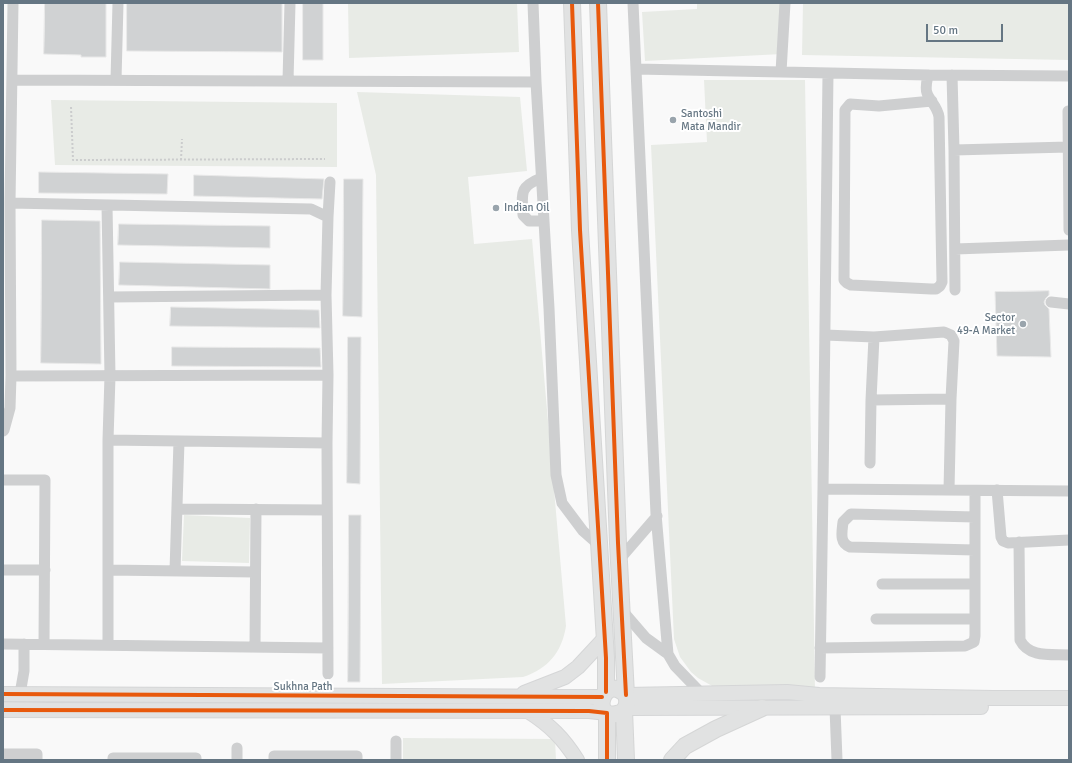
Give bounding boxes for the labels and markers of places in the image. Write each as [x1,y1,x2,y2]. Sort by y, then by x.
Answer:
place label: Santoshi Mata Mandir [681,107,740,133]
marker: Santoshi Mata Mandir [668,115,678,125]
place label: Indian Oil [504,201,549,215]
marker: Indian Oil [491,203,501,213]
place label: Sector 49-A Market [957,311,1015,337]
marker: Sector 49-A Market [1018,319,1028,329]

